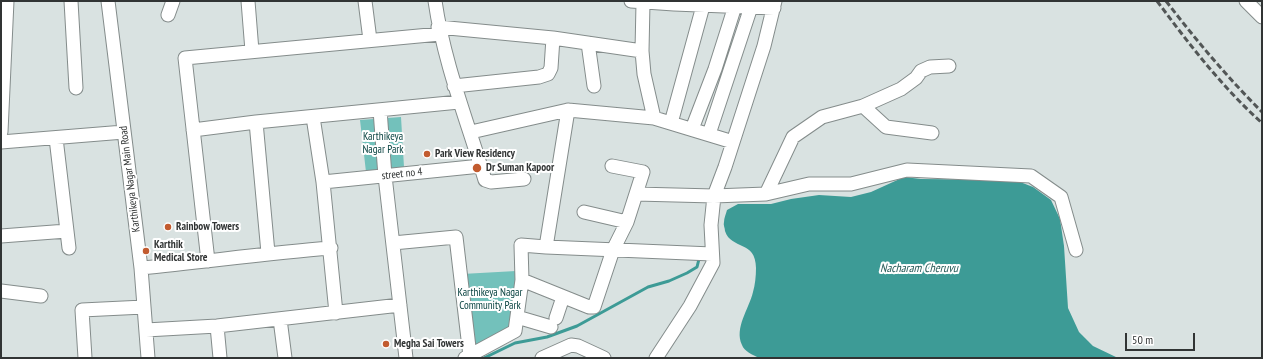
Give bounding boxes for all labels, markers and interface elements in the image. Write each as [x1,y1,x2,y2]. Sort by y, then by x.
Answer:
street label: Karthikeya Nagar Main Road [117,125,143,233]
park label: Karthikeya Nagar Park [362,130,404,156]
place label: Park View Residency [435,147,515,161]
marker: Park View Residency [422,149,432,159]
place label: Dr Suman Kapoor [486,161,554,175]
marker: Dr Suman Kapoor [471,162,483,174]
street label: street no 4 [381,165,423,183]
place label: Rainbow Towers [176,220,239,234]
marker: Rainbow Towers [163,222,173,232]
place label: Karthik Medical Store [154,238,208,264]
marker: Karthik Medical Store [141,246,151,256]
water label: Nacharam Cheruvu [880,262,958,276]
park label: Karthikeya Nagar Community Park [458,286,522,312]
scale bar [1127,325,1197,351]
text: 50 m [1132,332,1153,347]
place label: Megha Sai Towers [394,337,464,351]
marker: Megha Sai Towers [381,339,391,349]

